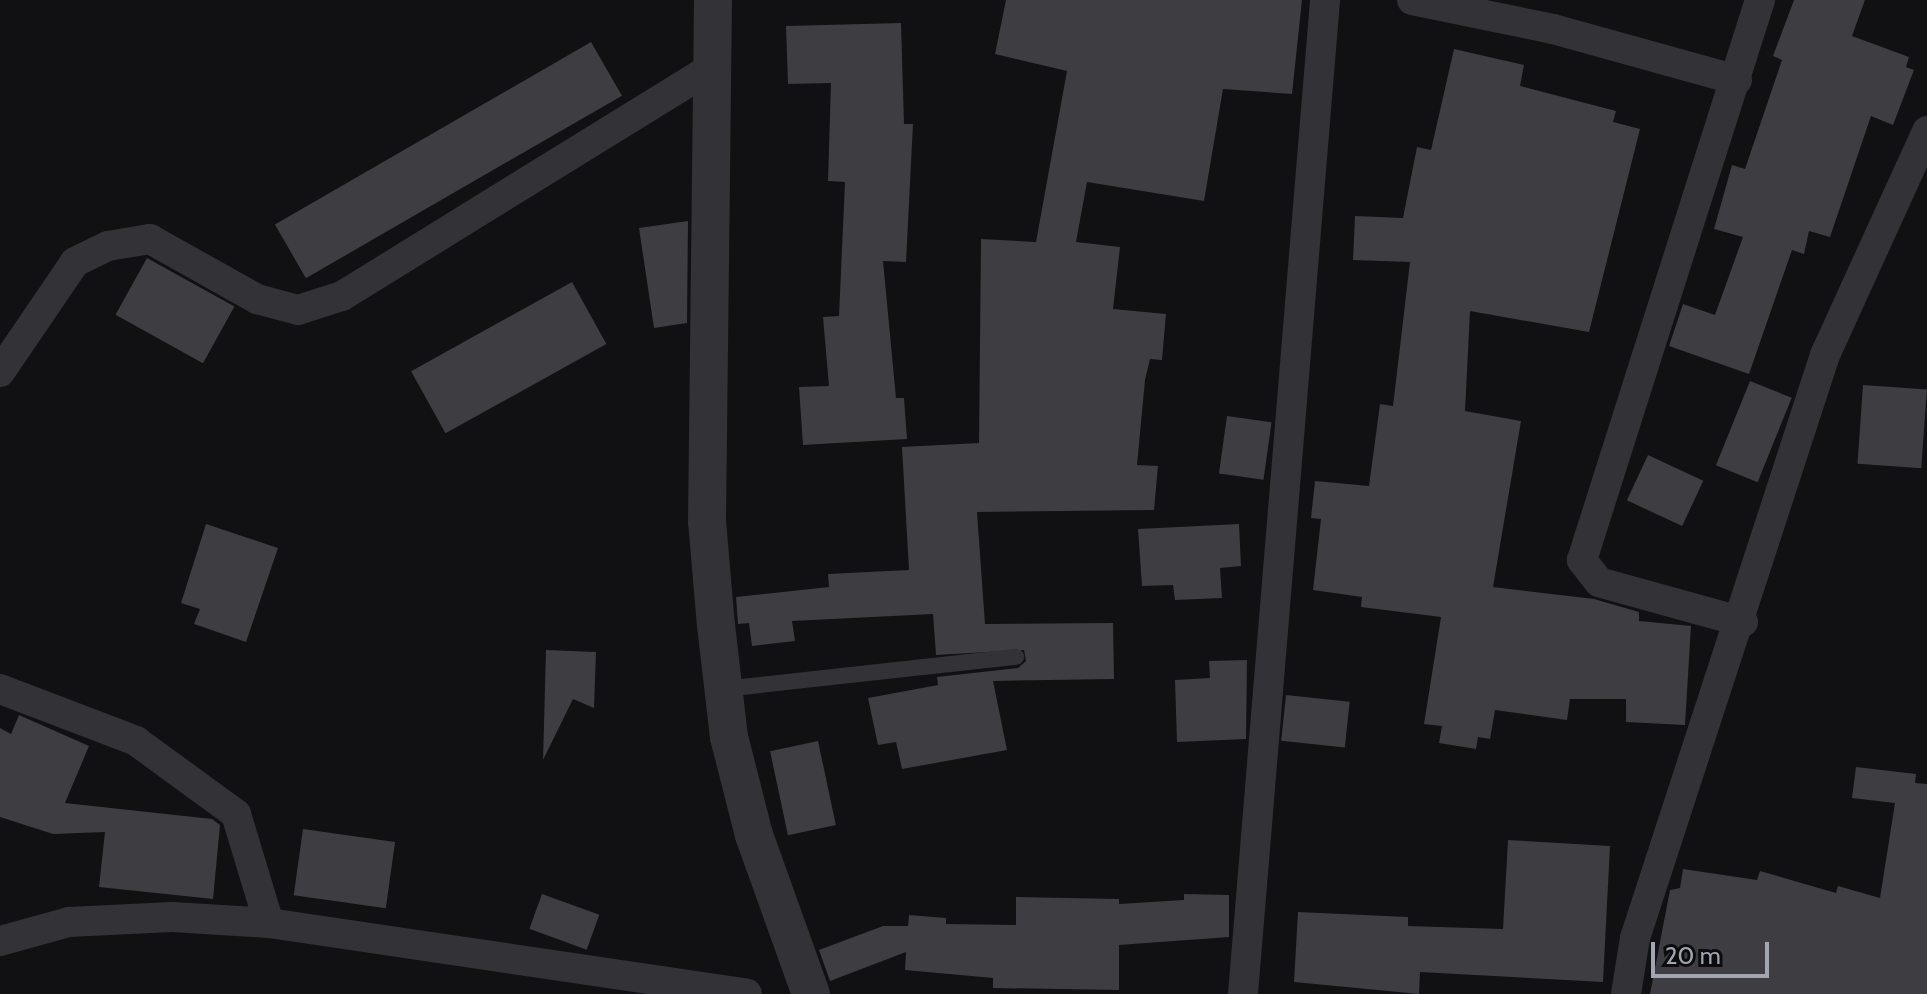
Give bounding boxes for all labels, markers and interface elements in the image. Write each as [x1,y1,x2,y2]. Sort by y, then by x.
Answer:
scale bar [1655,926,1773,976]
text: 20 m [1665,941,1721,970]

